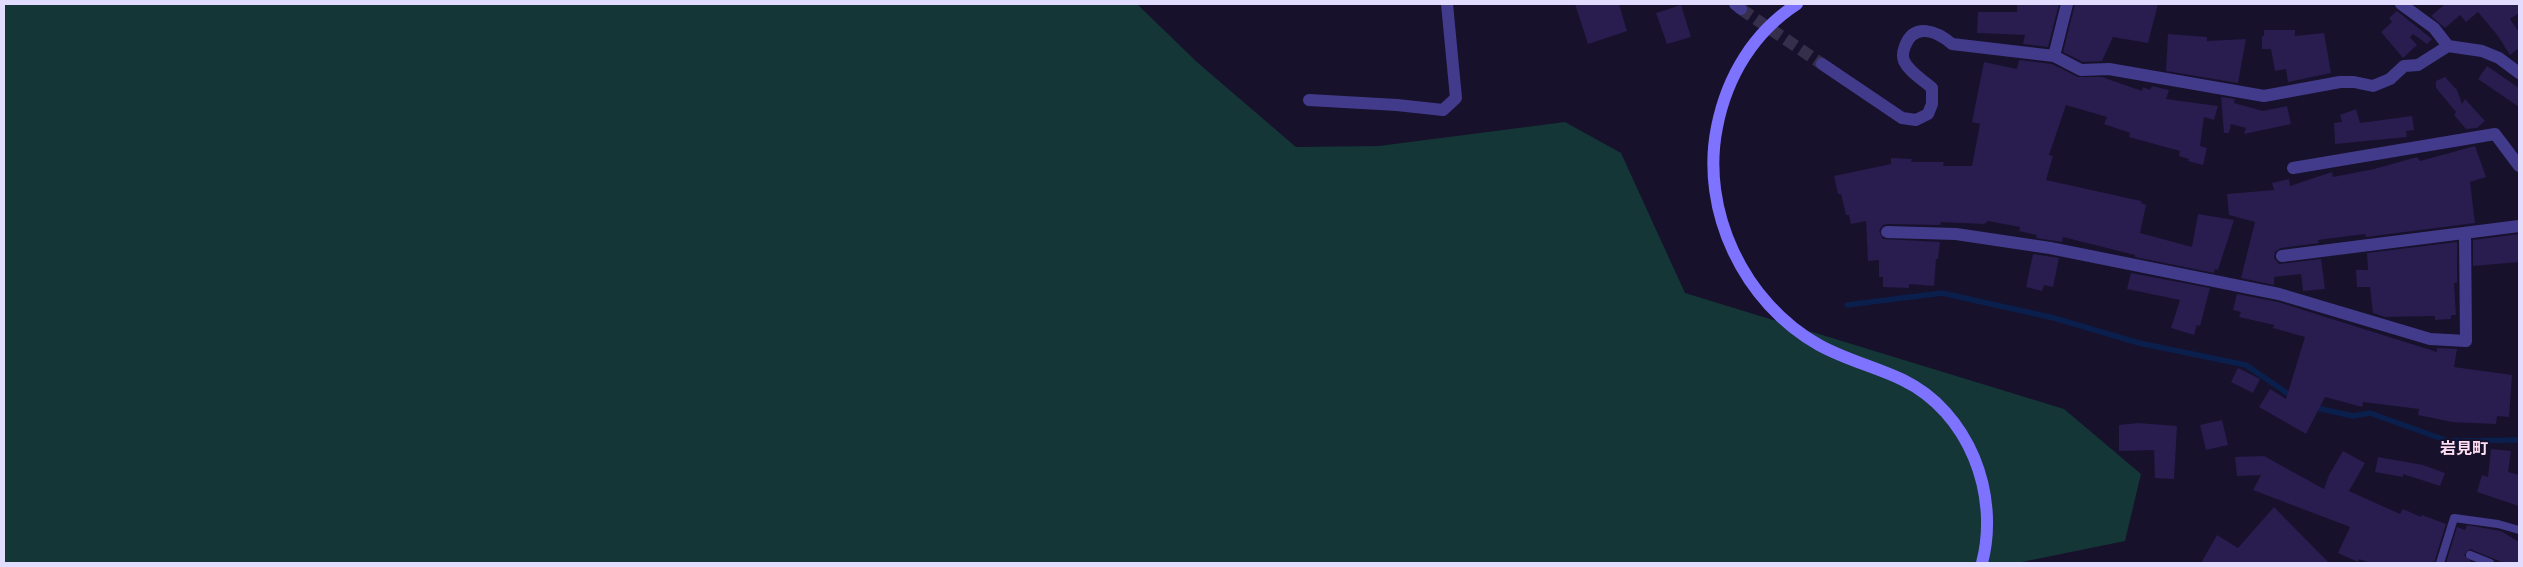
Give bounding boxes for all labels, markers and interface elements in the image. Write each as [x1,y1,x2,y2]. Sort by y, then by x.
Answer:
district label: 岩見町 [2440,440,2488,460]

